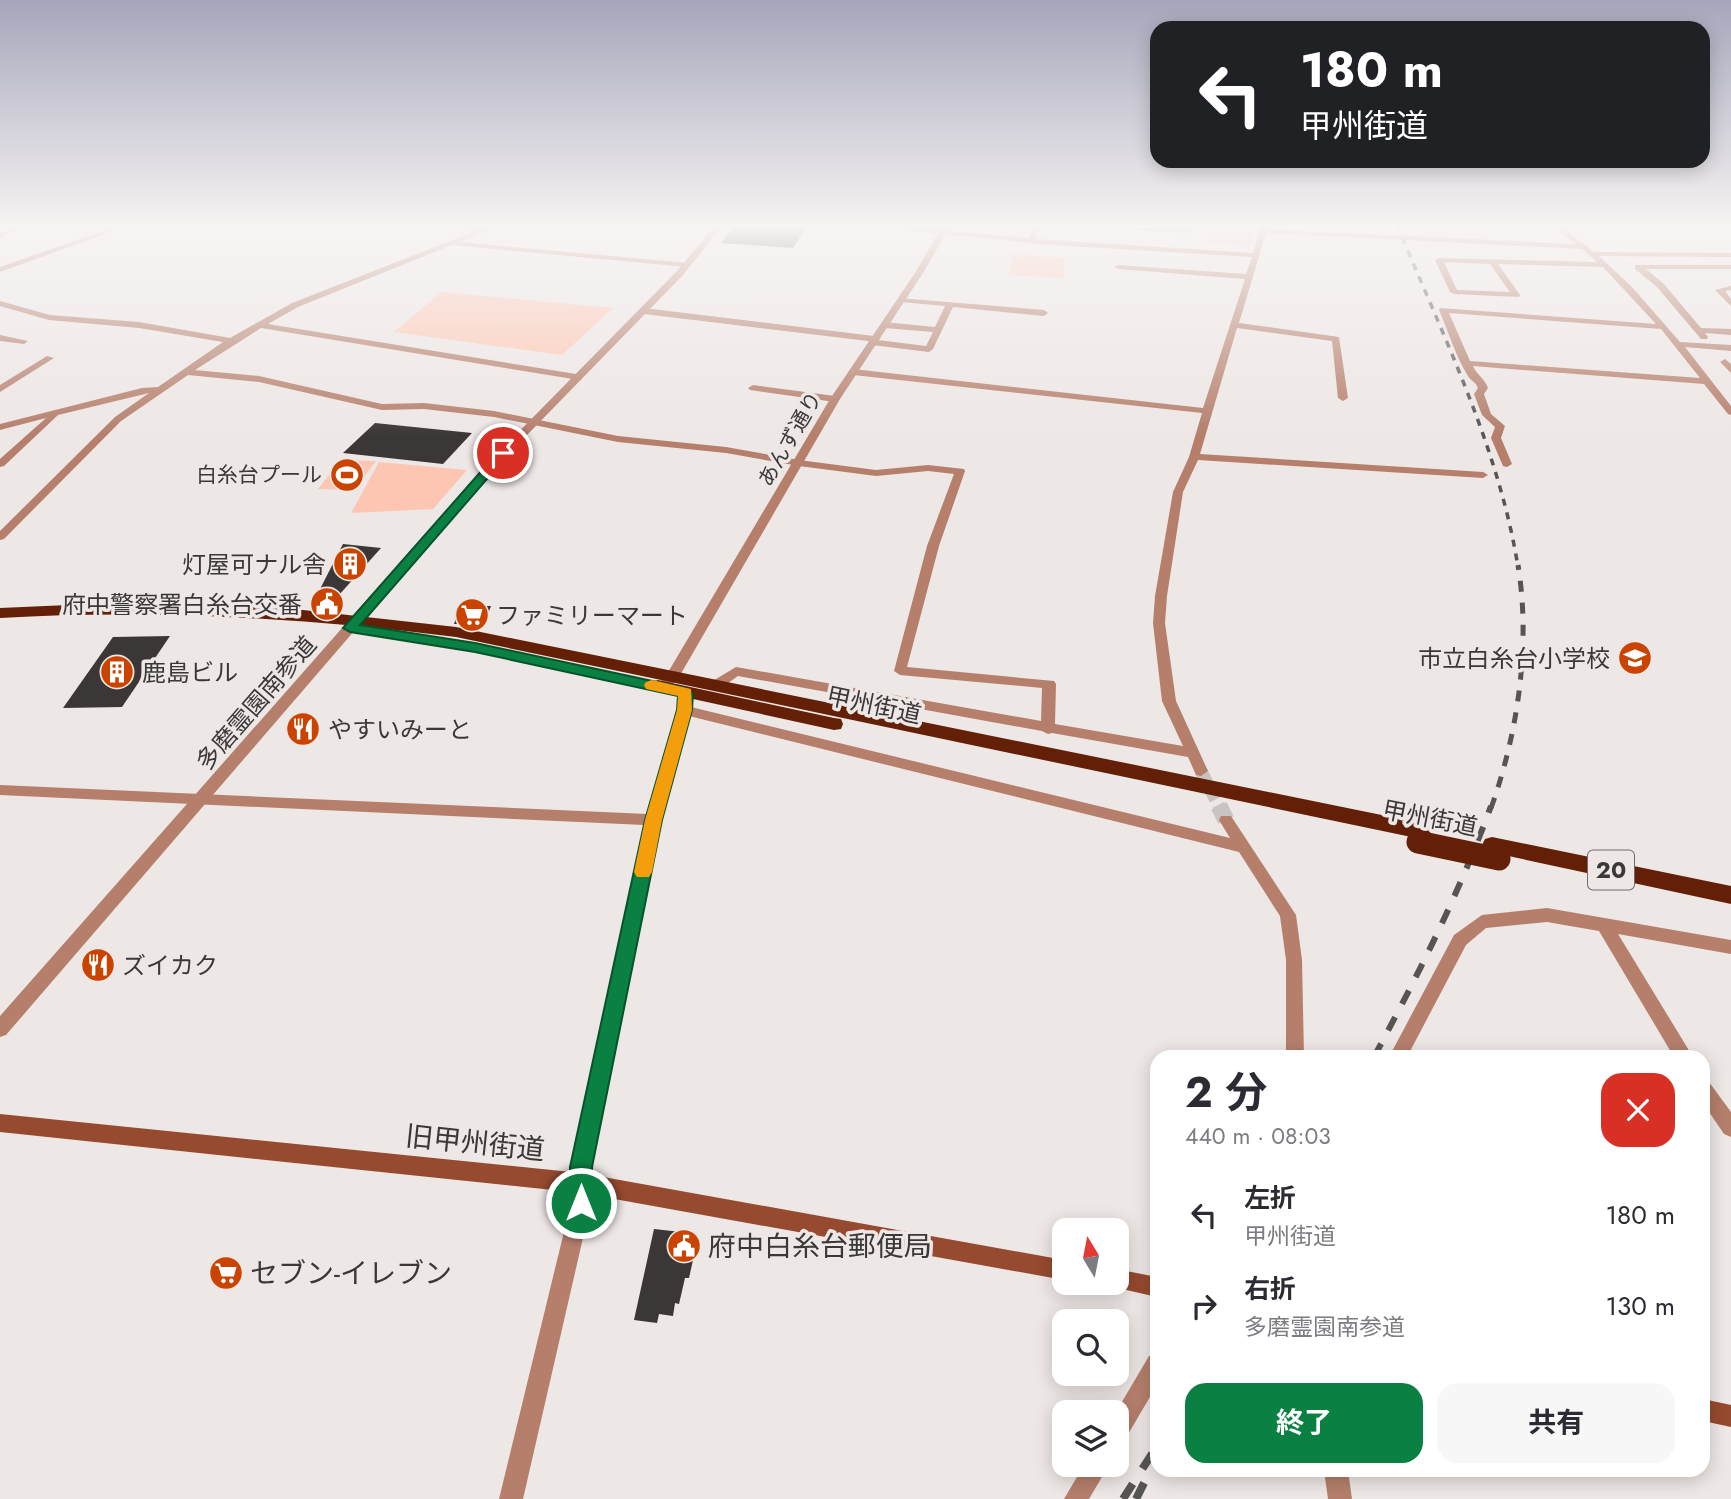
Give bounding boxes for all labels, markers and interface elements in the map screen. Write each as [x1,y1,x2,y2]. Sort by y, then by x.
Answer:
text: 180 m [1300,35,1443,105]
icon: left [1185,49,1276,140]
text: 甲州街道 [1300,103,1428,149]
street label: あんず通り [751,386,829,492]
pin [473,423,533,483]
icon: arrive [484,434,522,472]
sports icon: 白糸台プール [328,456,366,494]
place label: 白糸台プール [196,460,322,490]
building icon: 灯屋可ナル舎 [331,545,369,583]
place label: 灯屋可ナル舎 [182,547,326,582]
public building icon: 府中警察署白糸台交番 [308,585,346,623]
place label: 府中警察署白糸台交番 [62,587,302,622]
supermarket icon: ファミリーマート [453,596,491,634]
place label: ファミリーマート [496,598,688,633]
street label: 多磨霊園南参道 [188,628,324,778]
school or university icon: 市立白糸台小学校 [1616,639,1654,677]
place label: 市立白糸台小学校 [1418,641,1610,676]
building icon: 鹿島ビル [98,653,136,691]
place label: 鹿島ビル [142,655,238,690]
street label: 甲州街道 [823,678,925,732]
restaurant icon: やすいみーと [284,710,322,748]
place label: やすいみーと [328,712,472,747]
street label: 甲州街道 [1380,792,1480,844]
road number: 20 [1588,850,1634,890]
restaurant icon: ズイカク [79,946,117,984]
place label: ズイカク [122,948,218,983]
text: 2 分 [1185,1062,1267,1123]
button: close [1601,1073,1675,1147]
street label: 旧甲州街道 [403,1115,547,1171]
text: 440 m · 08:03 [1185,1119,1331,1153]
position arrow [544,1166,618,1240]
text: 左折 [1244,1179,1296,1217]
icon: left [1185,1196,1223,1234]
text: 180 m [1605,1196,1675,1234]
north arrow [1052,1218,1129,1295]
map controls [1052,1218,1129,1477]
text: 甲州街道 [1244,1219,1336,1253]
place label: 府中白糸台郵便局 [708,1226,932,1267]
public building icon: 府中白糸台郵便局 [665,1227,703,1265]
place label: セブン-イレブン [250,1253,452,1294]
supermarket icon: セブン-イレブン [207,1254,245,1292]
text: 右折 [1244,1270,1296,1308]
icon: right [1185,1287,1223,1325]
text: 130 m [1605,1287,1675,1325]
button: search [1052,1309,1129,1386]
text: 多磨霊園南参道 [1244,1310,1405,1344]
button: 終了 [1185,1383,1423,1463]
button: 共有 [1437,1383,1675,1463]
button: layers [1052,1400,1129,1477]

